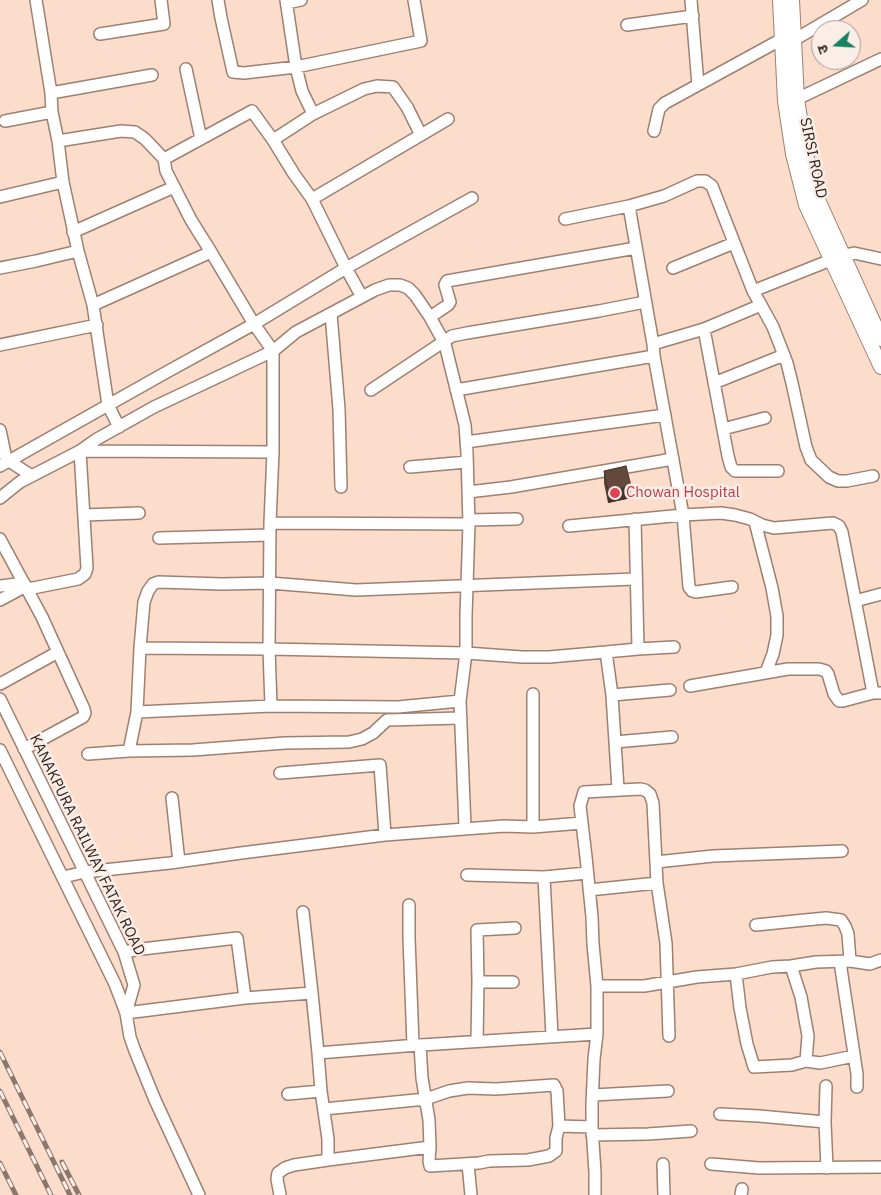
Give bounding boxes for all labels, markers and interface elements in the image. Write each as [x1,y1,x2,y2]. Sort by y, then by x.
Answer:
north arrow [811,20,861,70]
text: उ [813,43,833,56]
street label: SIRSI ROAD [796,116,830,200]
place label: Chowan Hospital [626,484,740,502]
marker: Chowan Hospital [608,486,622,500]
street label: KANAKPURA RAILWAY FATAK ROAD [25,731,149,959]

